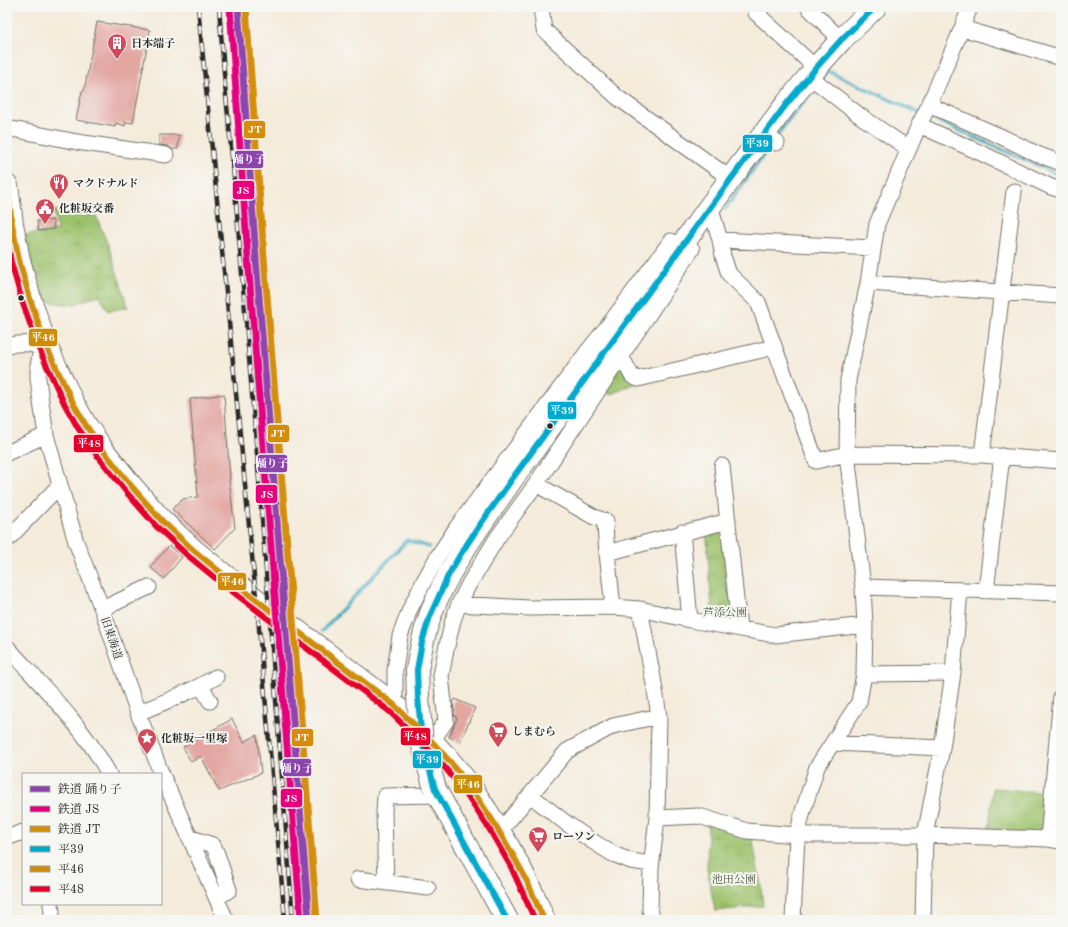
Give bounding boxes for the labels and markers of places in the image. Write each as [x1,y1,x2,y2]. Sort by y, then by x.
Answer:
building icon: 日本端子 [106,32,128,60]
place label: 日本端子 [131,37,175,50]
restaurant icon: マクドナルド [48,172,70,200]
place label: マクドナルド [73,178,138,190]
public building icon: 化粧坂交番 [34,197,56,225]
place label: 化粧坂交番 [59,202,115,215]
unlabelled marker [16,293,26,303]
unlabelled marker [545,421,555,431]
supermarket icon: しまむら [487,720,509,748]
place label: しまむら [512,726,556,738]
place icon: 化粧坂一里塚 [136,727,158,755]
place label: 化粧坂一里塚 [161,732,228,745]
supermarket icon: ローソン [527,825,549,853]
place label: ローソン [552,831,596,843]

